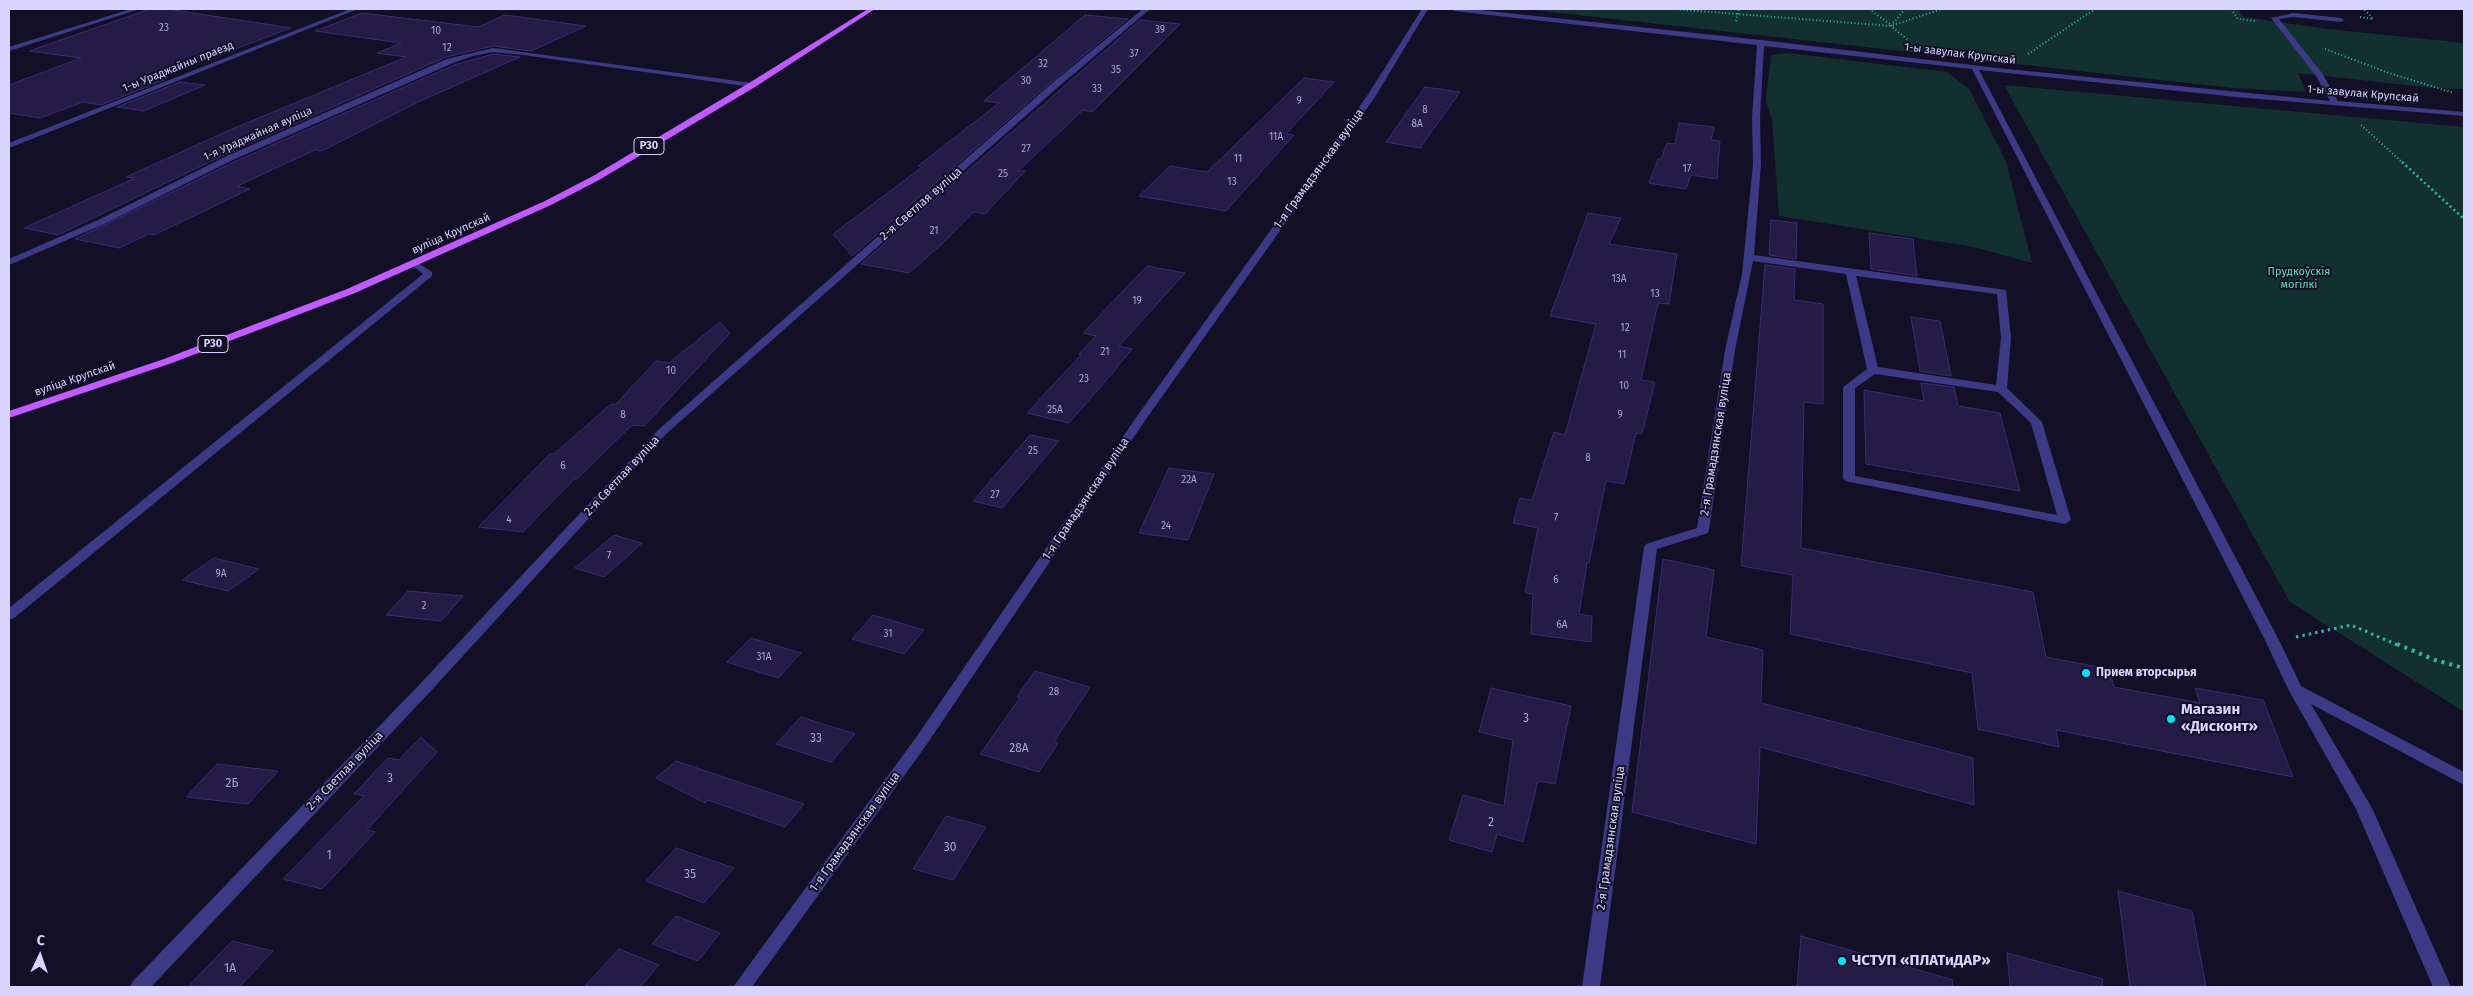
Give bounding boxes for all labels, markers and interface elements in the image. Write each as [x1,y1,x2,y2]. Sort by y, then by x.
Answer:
house number: 23 [159,22,169,34]
house number: 39 [1155,24,1165,36]
house number: 10 [431,25,441,37]
street label: 1-ы Ураджайны праезд [121,39,235,95]
street label: 1-ы завулак Крупскай [1904,41,2016,67]
house number: 12 [442,42,452,54]
house number: 37 [1129,48,1139,60]
house number: 32 [1038,58,1048,70]
house number: 35 [1111,64,1121,76]
house number: 30 [1021,75,1031,87]
house number: 33 [1092,83,1102,95]
street label: 1-ы завулак Крупскай [2307,83,2419,105]
house number: 9 [1296,95,1302,107]
street label: 1-я Ураджайная вуліца [202,104,314,164]
house number: 8 [1422,104,1428,116]
street label: 1-я Грамадзянская вуліца [1271,106,1367,232]
house number: 8А [1411,118,1423,130]
house number: 11А [1269,131,1283,143]
road number: Р30 [634,138,664,154]
house number: 27 [1021,143,1031,155]
house number: 11 [1234,153,1242,165]
house number: 17 [1683,163,1691,175]
street label: 2-я Светлая вуліца [877,164,965,244]
house number: 25 [998,168,1008,180]
house number: 13 [1227,176,1237,188]
street label: вуліца Крупскай [410,211,492,257]
house number: 21 [929,225,939,237]
park label: Прудкоўскія могілкі [2268,265,2330,291]
house number: 13A [1611,273,1627,285]
house number: 13 [1650,288,1660,300]
house number: 19 [1132,295,1142,307]
house number: 12 [1620,322,1630,334]
road number: Р30 [198,336,228,352]
house number: 21 [1100,346,1110,358]
house number: 11 [1618,349,1626,361]
street label: вуліца Крупскай [33,359,117,399]
house number: 10 [666,365,676,377]
street label: 2-я Грамадзянская вуліца [1698,371,1734,517]
house number: 23 [1079,373,1089,385]
house number: 10 [1619,380,1629,392]
house number: 25А [1047,404,1063,416]
house number: 8 [620,409,626,421]
house number: 9 [1617,409,1623,421]
street label: 2-я Светлая вуліца [581,433,663,519]
street label: 1-я Грамадзянская вуліца [1040,435,1132,563]
house number: 25 [1028,445,1038,457]
house number: 8 [1585,452,1591,464]
house number: 6 [560,460,566,472]
house number: 22А [1181,474,1197,486]
house number: 27 [990,489,1000,501]
house number: 7 [1554,512,1558,524]
house number: 4 [506,514,512,526]
house number: 24 [1161,520,1171,532]
house number: 7 [607,550,611,562]
house number: 9А [216,568,226,580]
house number: 6 [1553,574,1559,586]
house number: 2 [422,600,426,612]
house number: 6A [1556,619,1568,631]
house number: 31 [883,628,893,640]
house number: 31А [757,651,771,663]
place label: Прием вторсырья [2096,666,2197,680]
marker: Прием вторсырья [2080,667,2092,679]
house number: 28 [1049,686,1059,698]
place label: Магазин «Дисконт» [2181,701,2258,736]
house number: 3 [1523,712,1529,726]
marker: Магазин «Дисконт» [2165,713,2177,725]
street label: 2-я Светлая вуліца [304,729,386,813]
house number: 33 [810,732,822,746]
house number: 28А [1009,742,1029,756]
street label: 2-я Грамадзянская вуліца [1594,765,1628,911]
street label: 1-я Грамадзянская вуліца [807,769,903,895]
house number: 3 [387,772,393,786]
house number: 2Б [226,777,238,791]
house number: 2 [1488,816,1494,830]
house number: 30 [944,841,956,855]
house number: 1 [326,849,332,863]
house number: 35 [684,868,696,882]
north arrow [15,931,65,981]
text: С [36,932,45,949]
place label: ЧСТУП «ПЛАТиДАР» [1852,952,1991,970]
marker: ЧСТУП «ПЛАТиДАР» [1836,955,1848,967]
house number: 1А [224,962,236,976]

